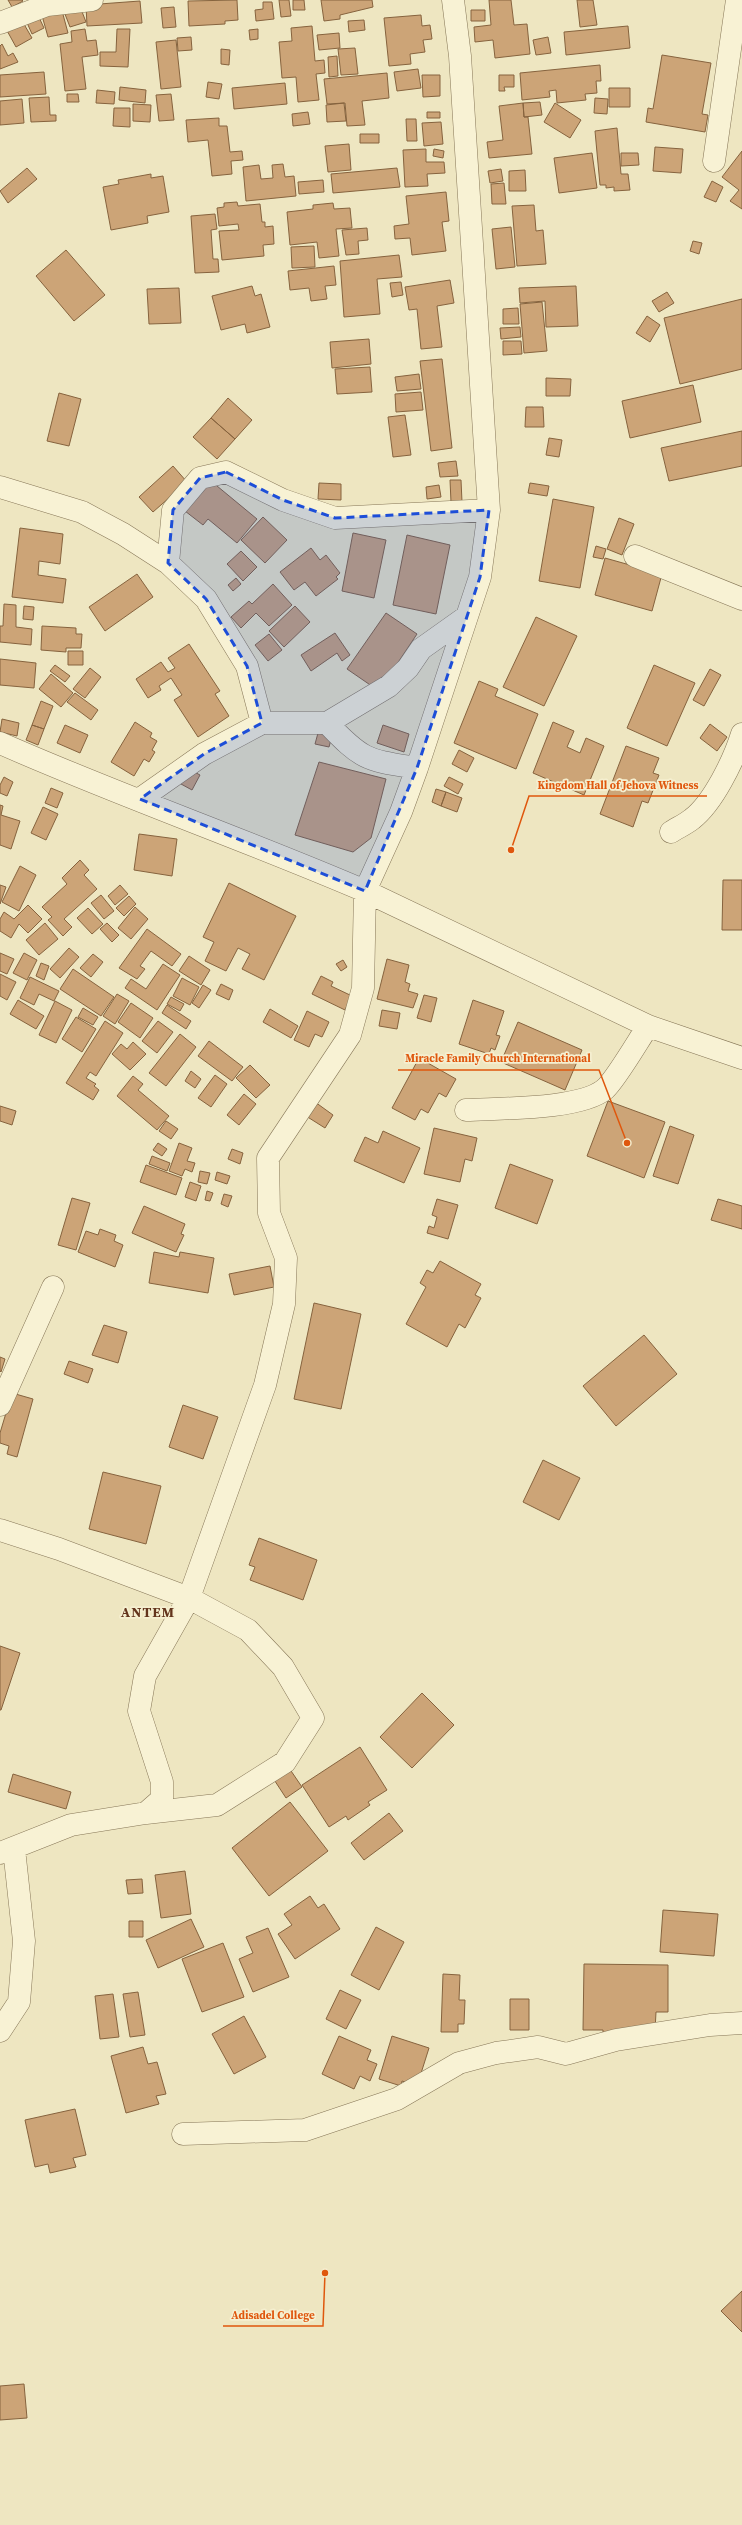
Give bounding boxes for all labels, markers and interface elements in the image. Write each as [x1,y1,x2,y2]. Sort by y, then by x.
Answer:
callout: Kingdom Hall of Jehova Witness [529,773,707,796]
text: Kingdom Hall of Jehova Witness [537,778,699,793]
callout: Miracle Family Church International [398,1047,599,1070]
text: Miracle Family Church International [405,1051,591,1066]
district label: ANTEM [121,1602,175,1622]
callout: Adisadel College [223,2303,323,2326]
text: Adisadel College [231,2308,315,2323]

